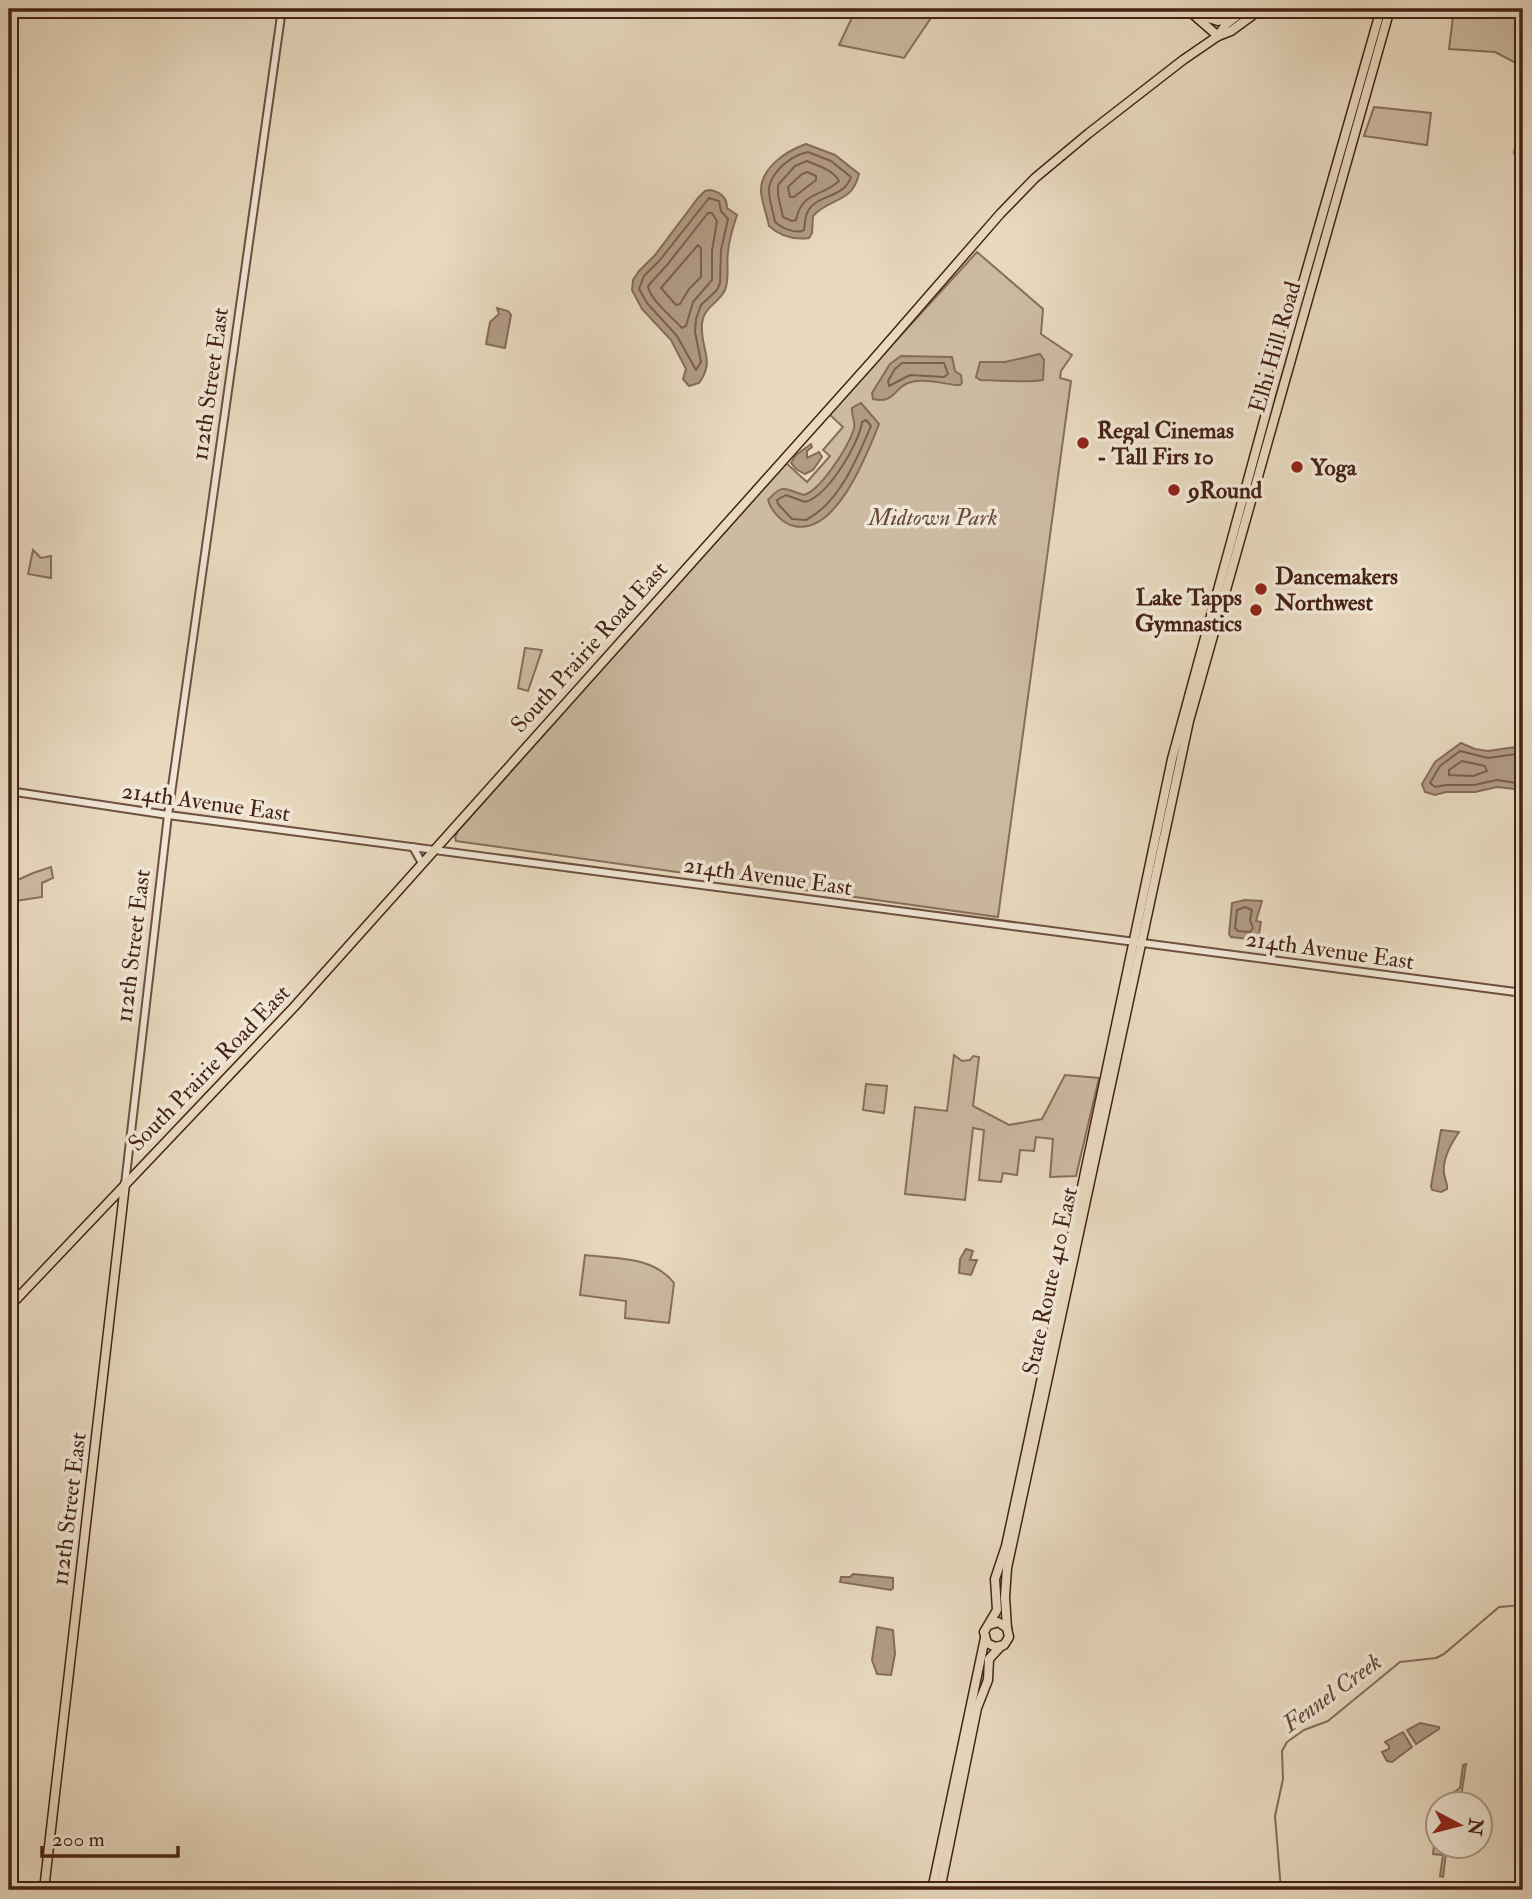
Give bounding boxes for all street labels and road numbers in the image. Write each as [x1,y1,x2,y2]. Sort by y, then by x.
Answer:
street label: Elhi Hill Road [1242,278,1308,416]
street label: 112th Street East [185,306,235,462]
street label: South Prairie Road East [504,555,674,739]
street label: 214th Avenue East [120,776,292,828]
street label: 214th Avenue East [682,850,854,902]
street label: 112th Street East [109,868,157,1024]
street label: 214th Avenue East [1244,924,1416,976]
street label: South Prairie Road East [122,979,296,1157]
street label: State Route 410 East [1016,1185,1084,1377]
street label: 112th Street East [45,1431,93,1587]

